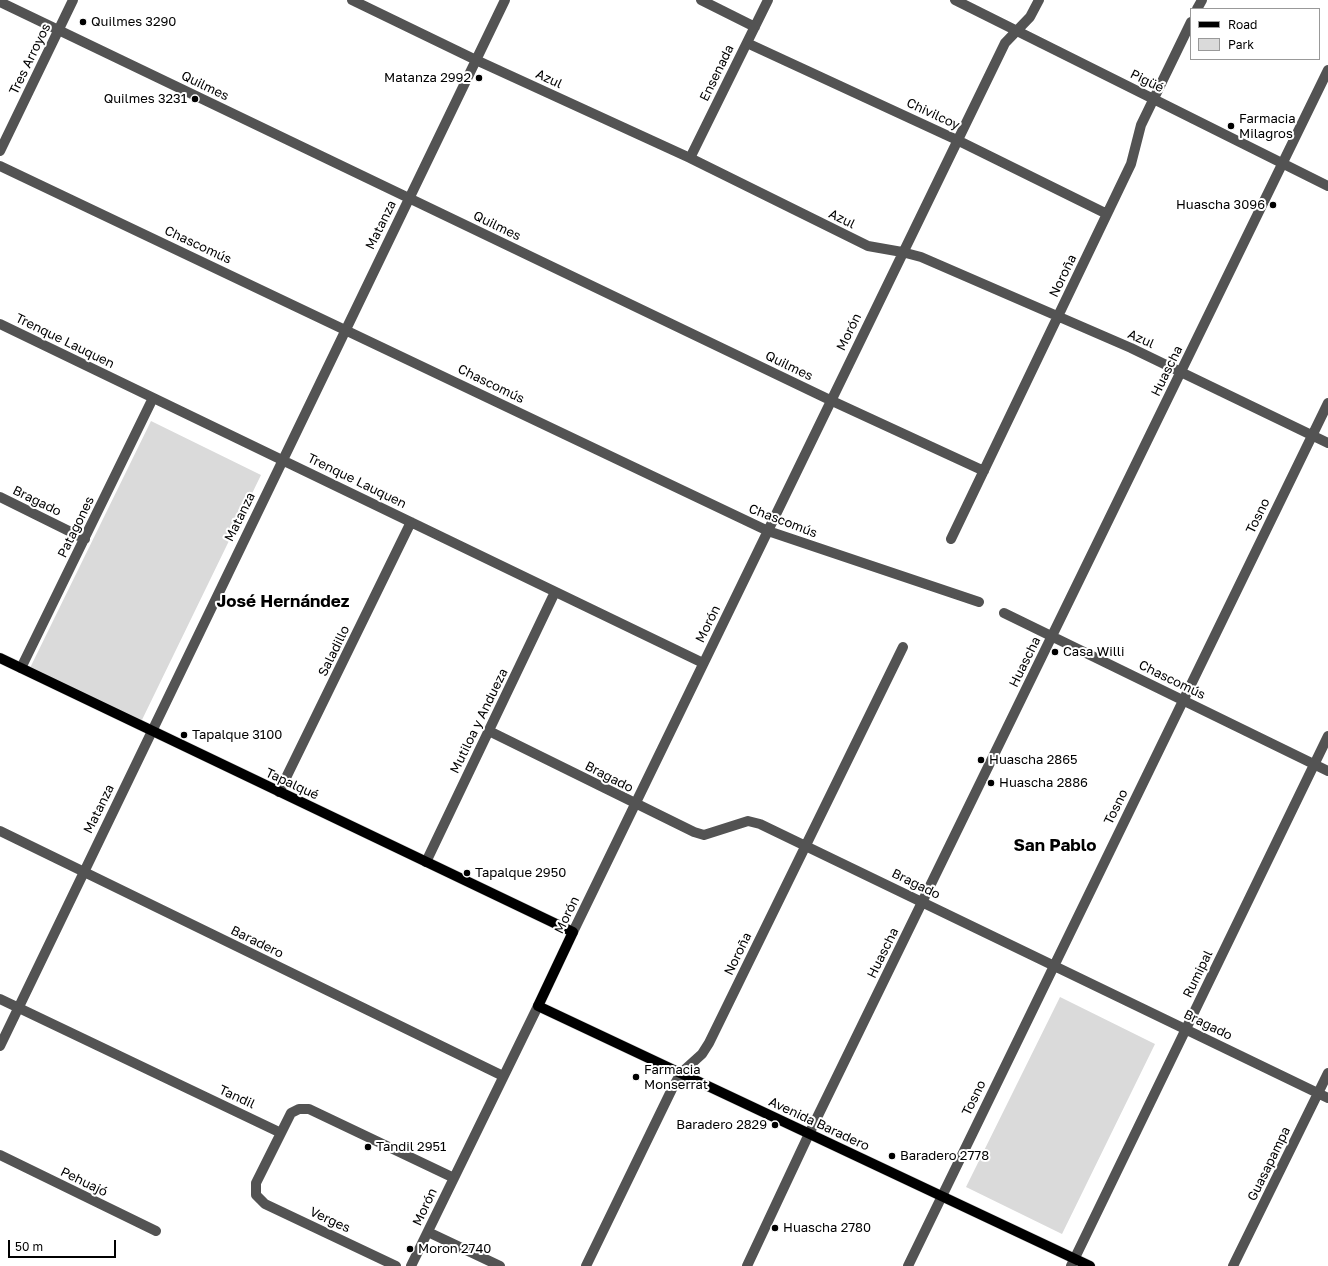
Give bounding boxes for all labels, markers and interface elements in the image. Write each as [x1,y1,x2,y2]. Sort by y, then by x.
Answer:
legend [1190,8,1320,60]
place label: Quilmes 3290 [91,14,176,30]
marker: Quilmes 3290 [78,17,88,27]
text: Road [1228,17,1257,32]
street label: Tres Arroyos [6,21,54,97]
text: Park [1228,37,1254,52]
street label: Ensenada [697,42,737,104]
street label: Azul [533,66,565,92]
street label: Pigüé [1128,66,1166,96]
street label: Quilmes [179,68,231,104]
place label: Matanza 2992 [384,70,471,86]
marker: Matanza 2992 [474,73,484,83]
place label: Quilmes 3231 [104,91,187,107]
marker: Quilmes 3231 [190,94,200,104]
street label: Chivilcoy [904,95,962,133]
place label: Farmacia Milagros [1239,111,1296,142]
marker: Farmacia Milagros [1226,121,1236,131]
place label: Huascha 3096 [1176,197,1265,213]
street label: Matanza [362,198,400,252]
marker: Huascha 3096 [1268,200,1278,210]
street label: Azul [826,206,858,232]
street label: Quilmes [471,208,523,244]
street label: Chascomús [162,223,234,267]
street label: Noroña [1046,252,1080,300]
street label: Trenque Lauquen [13,310,117,372]
street label: Morón [833,311,865,353]
street label: Azul [1125,326,1157,352]
street label: Huascha [1148,343,1186,399]
street label: Quilmes [763,348,815,384]
street label: Chascomús [455,361,527,407]
street label: Trenque Lauquen [305,450,409,512]
street label: Bragado [10,483,64,519]
street label: Matanza [221,490,259,544]
street label: Patagones [54,494,98,560]
street label: Tosno [1243,496,1273,536]
street label: Chascomús [746,501,820,541]
district label: José Hernández [217,592,349,612]
street label: Morón [692,603,724,645]
street label: Saladillo [315,623,353,679]
street label: Huascha [1006,634,1044,690]
place label: Casa Willi [1063,644,1124,660]
marker: Casa Willi [1050,647,1060,657]
street label: Chascomús [1136,657,1208,703]
street label: Mutiloa y Andueza [447,666,511,776]
place label: Tapalque 3100 [192,727,282,743]
marker: Tapalque 3100 [179,730,189,740]
place label: Huascha 2865 [989,752,1078,768]
marker: Huascha 2865 [976,755,986,765]
street label: Bragado [582,758,636,796]
street label: Tapalqué [263,765,321,803]
place label: Huascha 2886 [999,775,1088,791]
marker: Huascha 2886 [986,778,996,788]
street label: Matanza [80,782,118,836]
street label: Tosno [1101,787,1131,827]
district label: San Pablo [1013,836,1097,856]
place label: Tapalque 2950 [475,865,566,881]
street label: Bragado [889,866,943,902]
marker: Tapalque 2950 [462,868,472,878]
street label: Morón [551,894,583,936]
street label: Baradero [228,923,286,961]
street label: Huascha [864,925,902,981]
street label: Noroña [721,930,755,978]
street label: Rumipal [1180,948,1216,1000]
street label: Bragado [1181,1007,1235,1043]
place label: Farmacia Monserrat [644,1062,708,1093]
marker: Farmacia Monserrat [631,1072,641,1082]
street label: Tosno [959,1078,989,1118]
street label: Tandil [217,1082,257,1112]
street label: Avenida Baradero [766,1094,872,1154]
place label: Baradero 2829 [676,1117,767,1133]
marker: Baradero 2829 [770,1120,780,1130]
street label: Guasapampa [1244,1124,1294,1204]
place label: Tandil 2951 [376,1139,446,1155]
marker: Tandil 2951 [363,1142,373,1152]
place label: Baradero 2778 [900,1148,989,1164]
marker: Baradero 2778 [887,1151,897,1161]
street label: Pehuajó [58,1164,110,1200]
street label: Morón [410,1186,440,1228]
street label: Verges [307,1204,353,1236]
place label: Huascha 2780 [783,1220,871,1236]
marker: Huascha 2780 [770,1223,780,1233]
scale bar [10,1232,118,1258]
text: 50 m [15,1239,43,1254]
place label: Moron 2740 [418,1241,491,1257]
marker: Moron 2740 [405,1244,415,1254]

